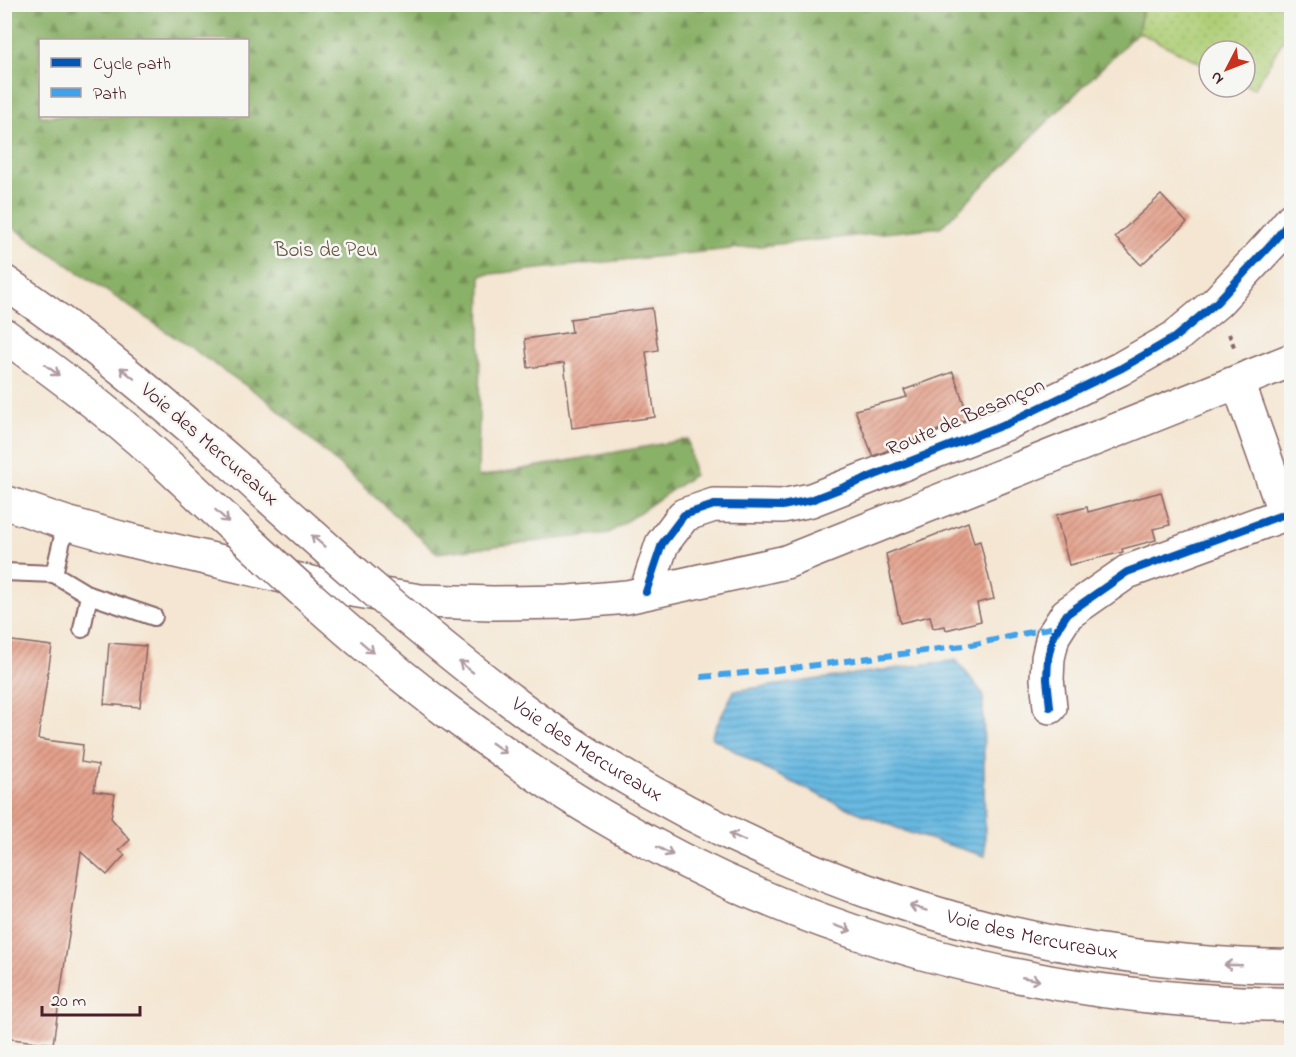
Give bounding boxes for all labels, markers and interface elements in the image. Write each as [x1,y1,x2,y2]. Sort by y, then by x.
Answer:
legend [39,39,249,117]
north arrow [1197,39,1257,99]
text: Cycle path [93,52,171,78]
text: N [1205,66,1230,90]
text: Path [93,82,127,108]
park label: Bois de Peu [273,236,378,266]
one-way arrow [43,363,59,376]
one-way arrow [119,367,135,380]
street label: Route de Besançon [882,371,1050,465]
street label: Voie des Mercureaux [132,376,285,514]
one-way arrow [214,509,229,523]
one-way arrow [310,534,325,548]
one-way arrow [359,640,374,654]
one-way arrow [459,661,475,674]
street label: Voie des Mercureaux [504,690,668,810]
one-way arrow [490,742,507,755]
one-way arrow [728,830,746,842]
one-way arrow [655,845,673,857]
one-way arrow [909,902,928,913]
street label: Voie des Mercureaux [942,902,1120,968]
one-way arrow [834,923,852,934]
one-way arrow [1224,959,1244,970]
one-way arrow [1021,974,1041,985]
scale bar [42,979,140,1017]
text: 20 m [51,989,86,1015]

